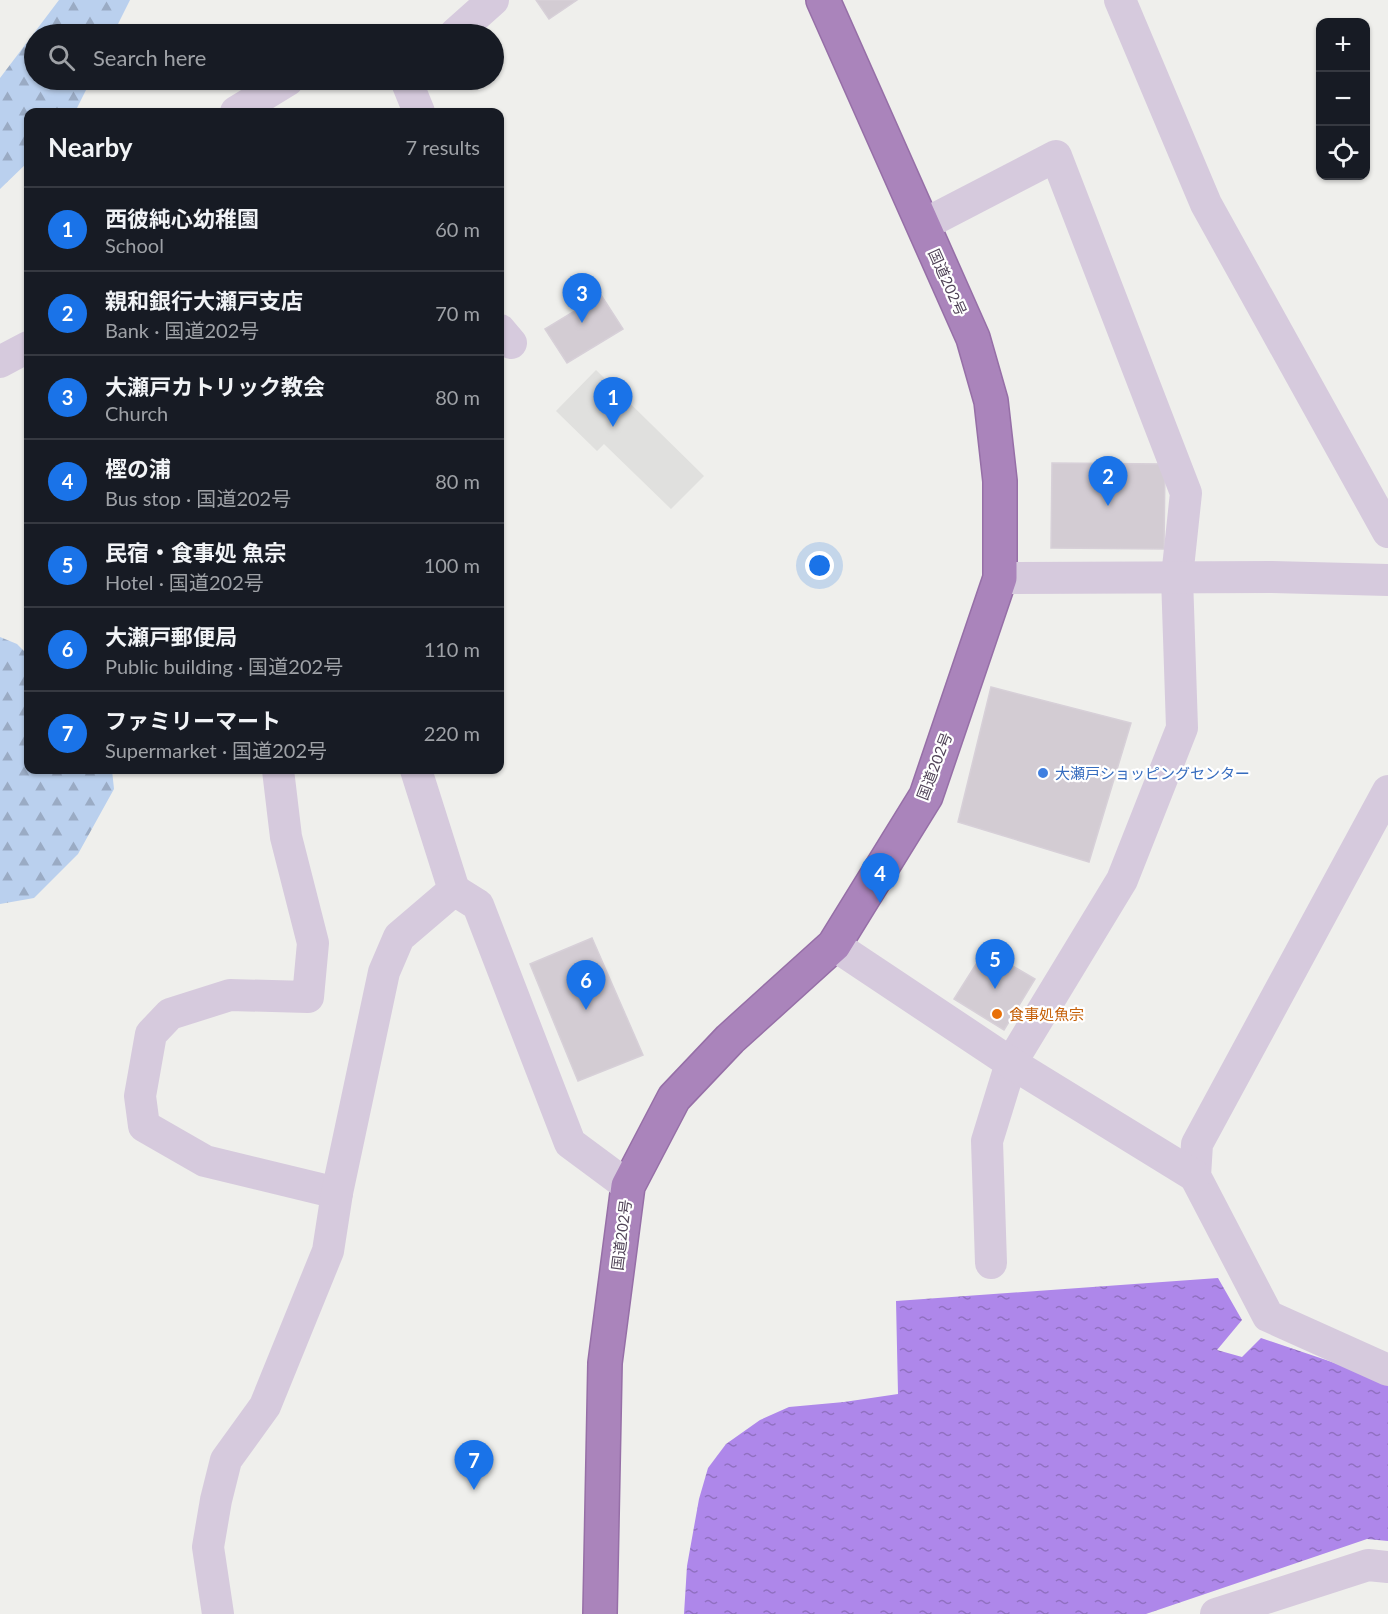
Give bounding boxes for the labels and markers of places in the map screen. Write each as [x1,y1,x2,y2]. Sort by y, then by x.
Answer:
pin: 3 [562,274,602,323]
pin: 1 [594,378,632,427]
pin: 2 [1088,456,1128,506]
place label: 大瀬戸ショッピングセンター [1055,764,1250,782]
marker: 大瀬戸ショッピングセンター [1036,766,1050,780]
pin: 4 [860,854,900,903]
pin: 5 [976,940,1014,989]
pin: 6 [566,960,606,1010]
place label: 食事処魚宗 [1009,1005,1084,1023]
marker: 食事処魚宗 [990,1007,1004,1021]
pin: 7 [454,1440,494,1490]

